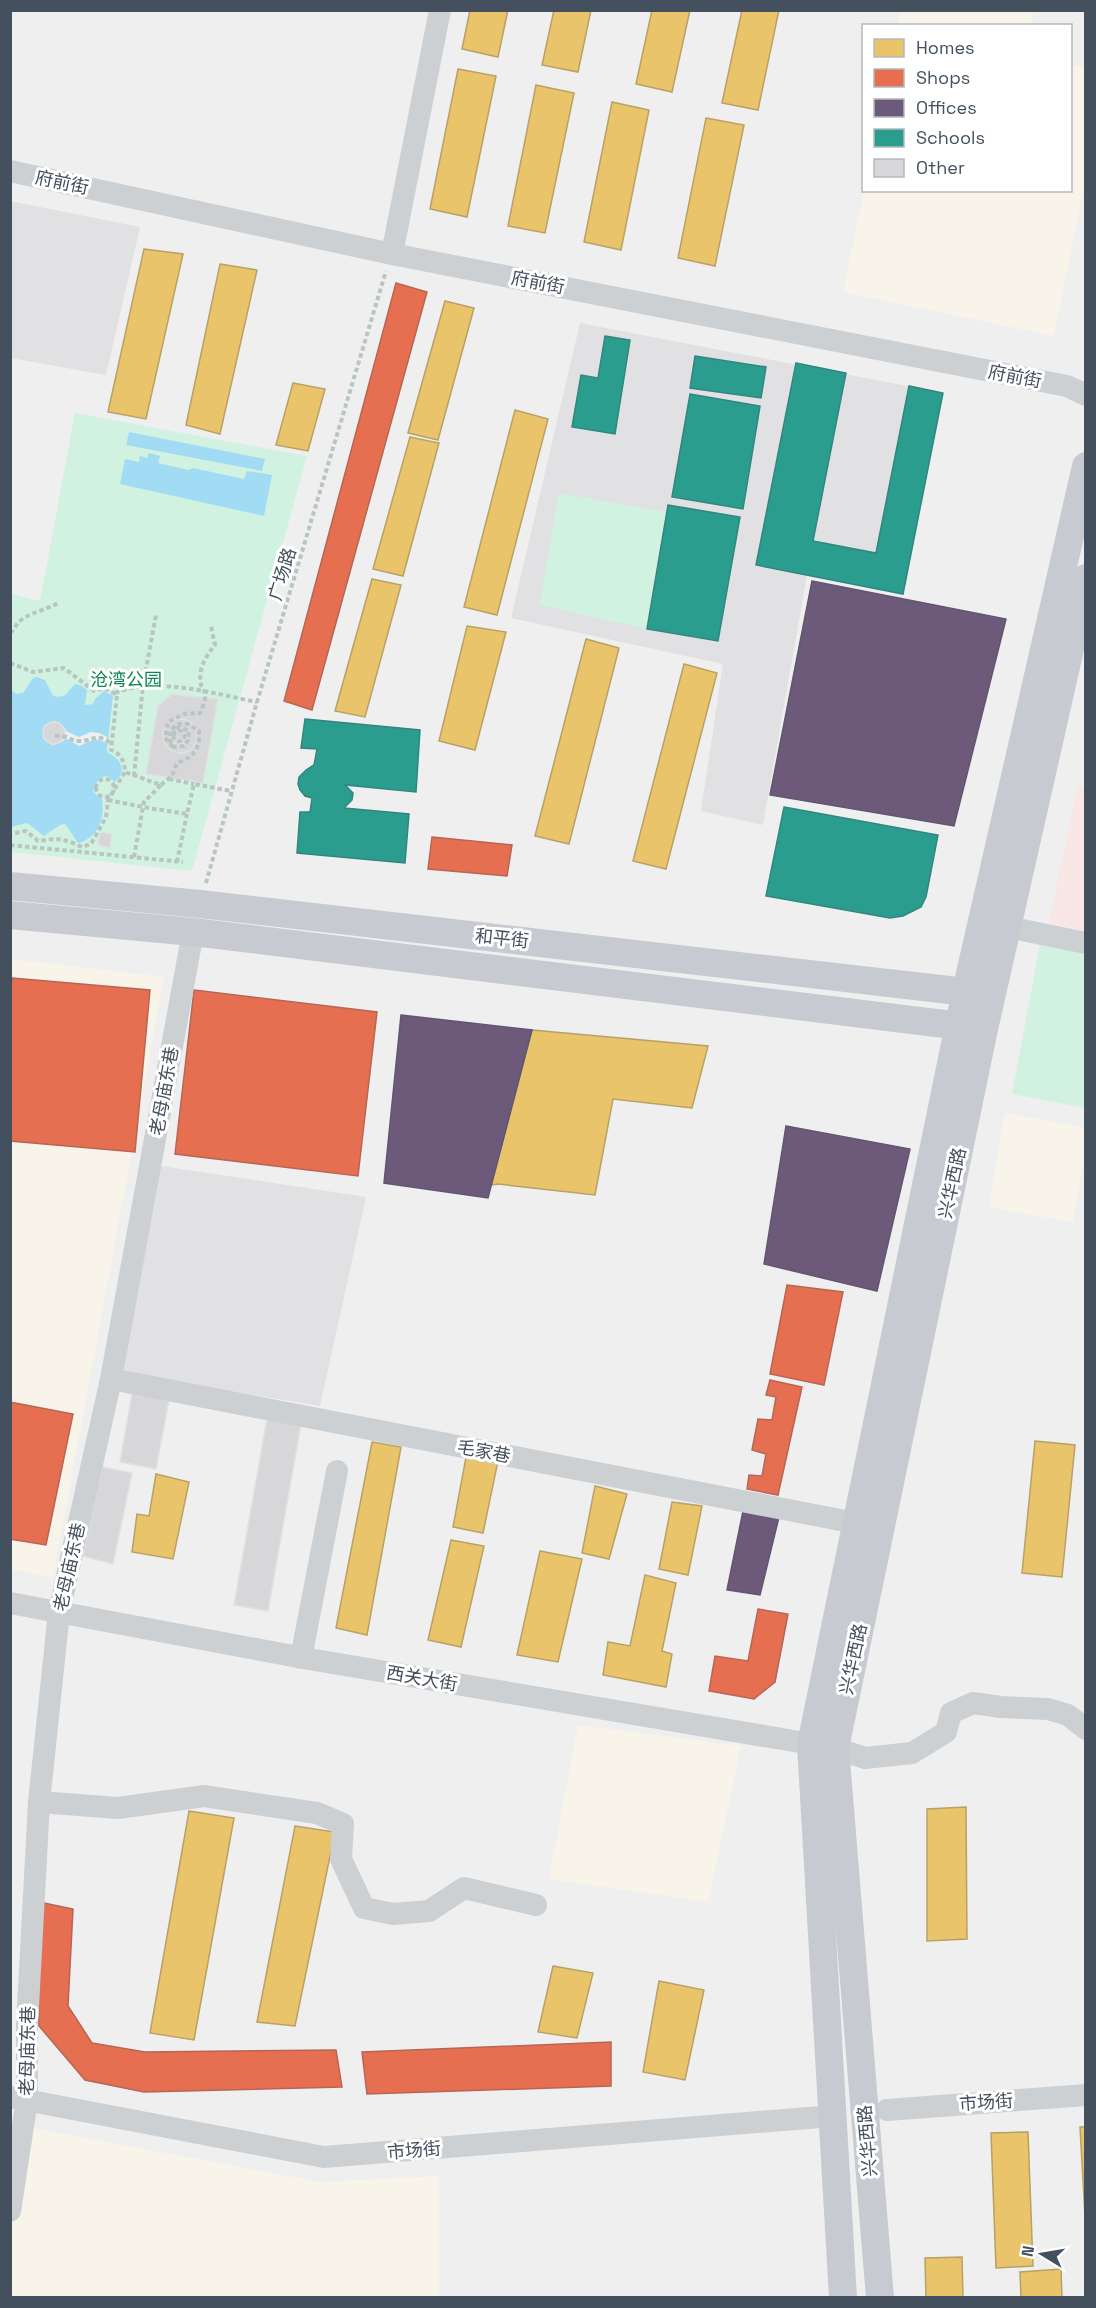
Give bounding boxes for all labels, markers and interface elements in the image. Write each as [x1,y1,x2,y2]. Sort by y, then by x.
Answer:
legend [862,24,1072,192]
text: Homes [916,36,975,59]
text: Shops [916,66,970,89]
text: Offices [916,96,977,119]
text: Schools [916,126,985,149]
text: Other [916,156,965,179]
street label: 府前街 [33,165,91,199]
street label: 府前街 [509,266,567,298]
street label: 府前街 [986,360,1044,392]
street label: 广场路 [263,545,301,603]
park label: 沧湾公园 [90,668,162,691]
street label: 和平街 [474,924,530,952]
street label: 老母庙东巷 [145,1045,183,1137]
street label: 兴华西路 [933,1145,971,1221]
street label: 毛家巷 [455,1435,513,1467]
street label: 老母庙东巷 [48,1521,90,1613]
street label: 兴华西路 [834,1621,872,1697]
street label: 西关大街 [385,1660,459,1696]
street label: 老母庙东巷 [15,2006,39,2096]
street label: 市场街 [958,2089,1014,2115]
street label: 兴华西路 [852,2104,882,2178]
street label: 市场街 [386,2136,442,2164]
north arrow [1012,2224,1072,2284]
text: N [1016,2244,1039,2259]

